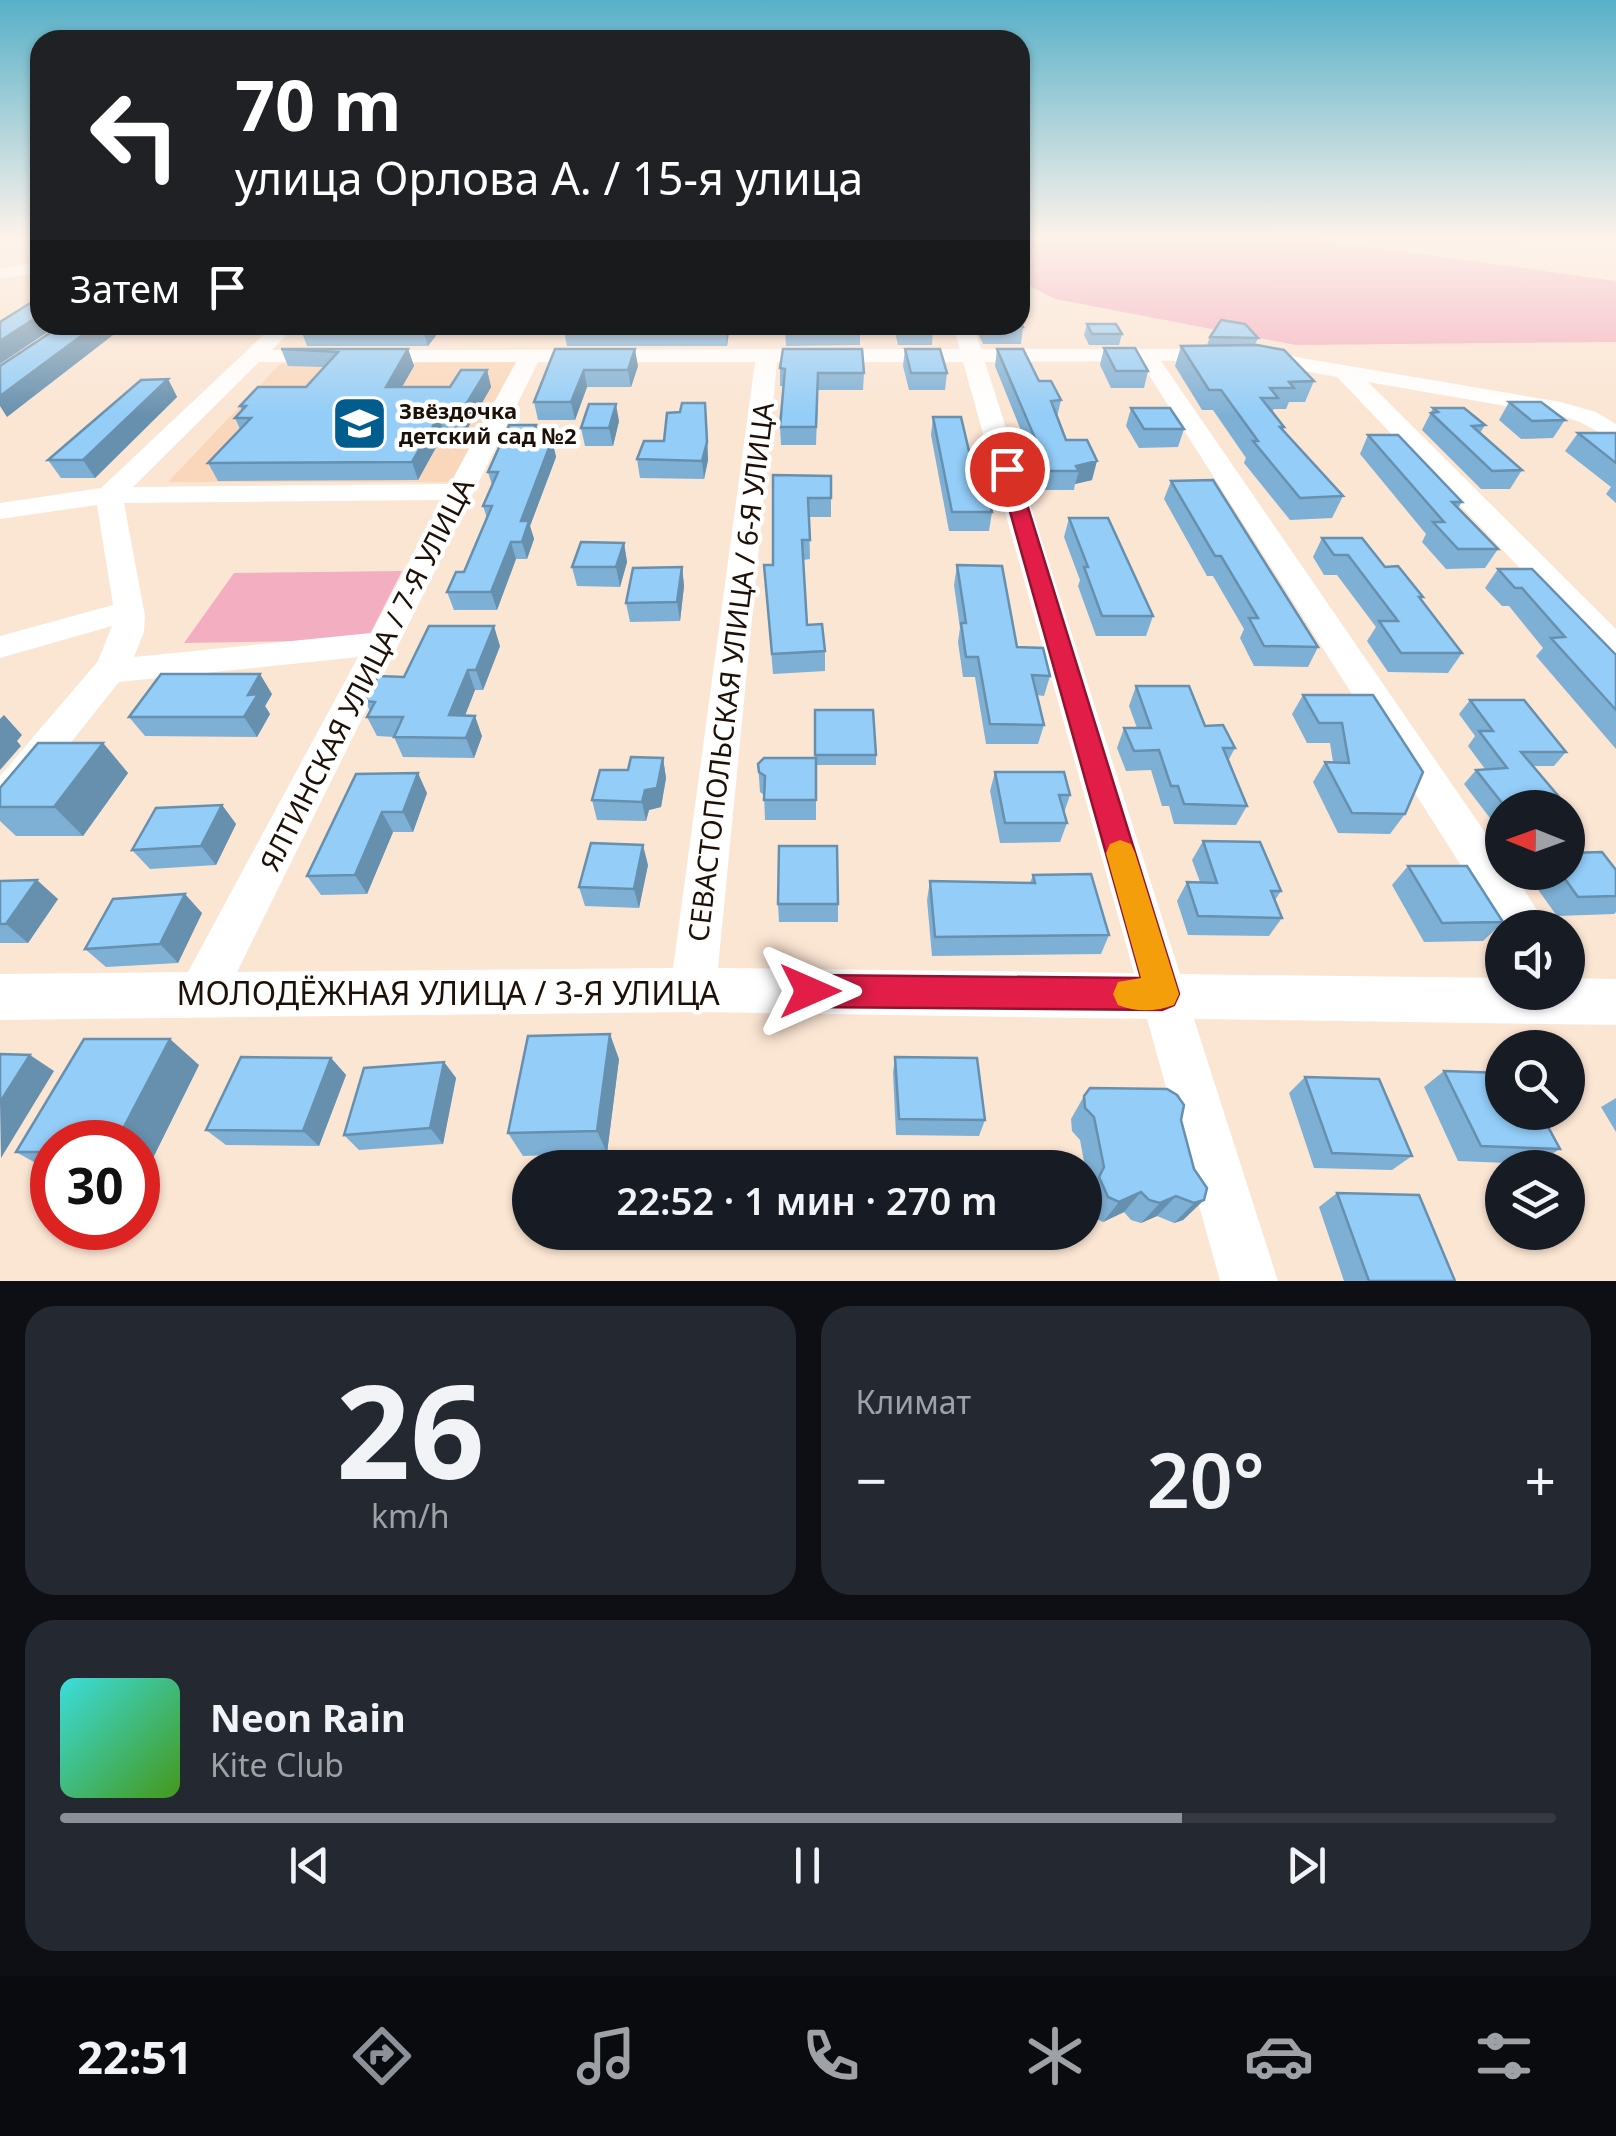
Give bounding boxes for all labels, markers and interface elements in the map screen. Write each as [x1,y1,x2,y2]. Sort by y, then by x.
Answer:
text: 70 m [235,56,402,152]
icon: left [70,70,200,200]
text: улица Орлова А. / 15-я улица [235,147,863,208]
icon: arrive [200,260,255,315]
text: Затем [70,262,180,314]
school or university icon: Звёздочка детский сад №2 [330,393,390,453]
place label: Звёздочка детский сад №2 [399,395,577,450]
street label: СЕВАСТОПОЛЬСКАЯ УЛИЦА / 6-Я УЛИЦА [678,400,782,944]
pin [965,427,1050,512]
icon: arrive [980,442,1035,497]
street label: ЯЛТИНСКАЯ УЛИЦА / 7-Я УЛИЦА [250,471,482,877]
north arrow [1485,790,1585,890]
map controls [1485,790,1585,1250]
button: sound [1485,910,1585,1010]
position arrow [758,939,862,1043]
street label: МОЛОДЁЖНАЯ УЛИЦА / 3-Я УЛИЦА [176,971,720,1014]
button: search [1485,1030,1585,1130]
speed limit sign: 30 [30,1120,160,1250]
button: layers [1485,1150,1585,1250]
text: 22:52 · 1 мин · 270 m [616,1174,998,1226]
text: 26 [336,1340,485,1517]
text: Климат [856,1380,971,1423]
text: 20° [1147,1428,1265,1530]
text: − [856,1442,887,1517]
text: + [1525,1442,1556,1517]
text: km/h [371,1494,450,1537]
text: Neon Rain [210,1691,406,1743]
text: Kite Club [210,1743,344,1786]
icon: previous [282,1838,337,1893]
icon: pause [780,1838,835,1893]
icon: next [1279,1838,1334,1893]
icon: directions [347,2021,417,2091]
icon: music [571,2021,641,2091]
icon: phone [796,2021,866,2091]
icon: climate [1020,2021,1090,2091]
icon: car [1244,2021,1314,2091]
icon: filters [1469,2021,1539,2091]
text: 22:51 [77,2026,193,2087]

